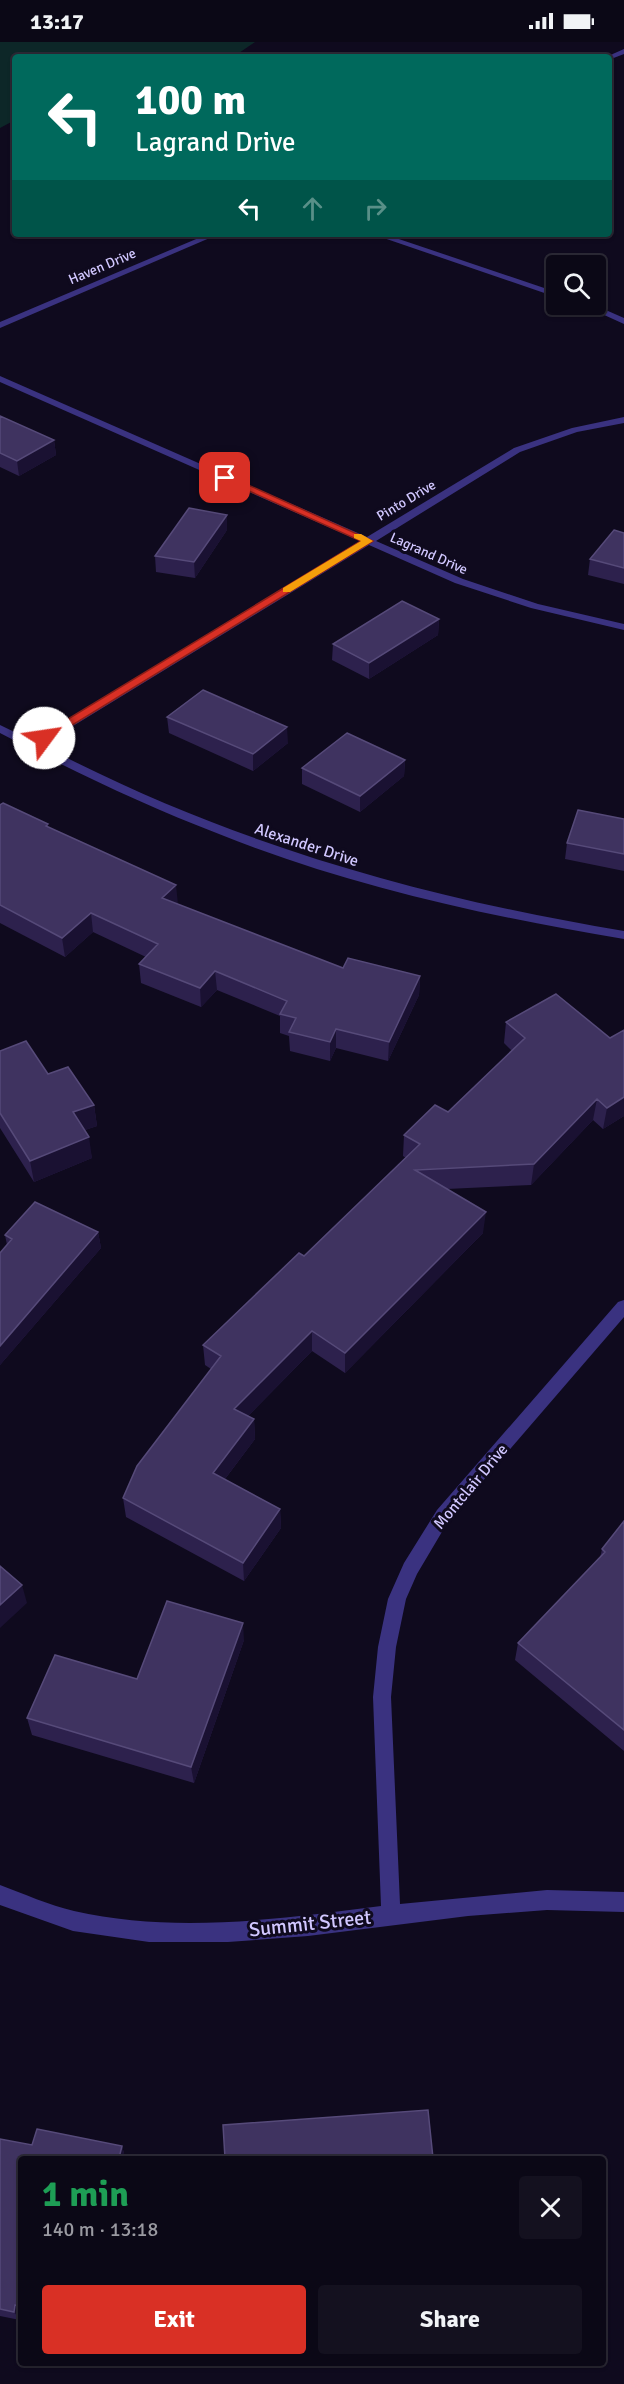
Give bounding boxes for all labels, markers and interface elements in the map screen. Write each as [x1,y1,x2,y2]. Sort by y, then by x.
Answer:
text: 13:17 [30,8,84,35]
text: 100 m [135,75,246,126]
icon: left [36,78,114,156]
text: Lagrand Drive [135,126,295,159]
icon: left [233,192,266,225]
icon: ahead [296,192,329,225]
icon: right [359,192,392,225]
street label: Haven Drive [66,245,138,288]
map controls [546,255,606,315]
button: search [546,255,606,315]
pin [199,452,250,503]
icon: arrive [208,461,241,494]
street label: Pinto Drive [374,476,439,525]
street label: Lagrand Drive [387,529,470,578]
position arrow [12,706,76,770]
street label: Alexander Drive [252,819,361,871]
street label: Montclair Drive [429,1440,512,1533]
street label: Summit Street [248,1905,372,1942]
text: 1 min [42,2172,129,2217]
button: close [519,2176,582,2239]
text: 140 m · 13:18 [42,2217,158,2242]
button: Exit [42,2285,306,2354]
button: Share [318,2285,582,2354]

